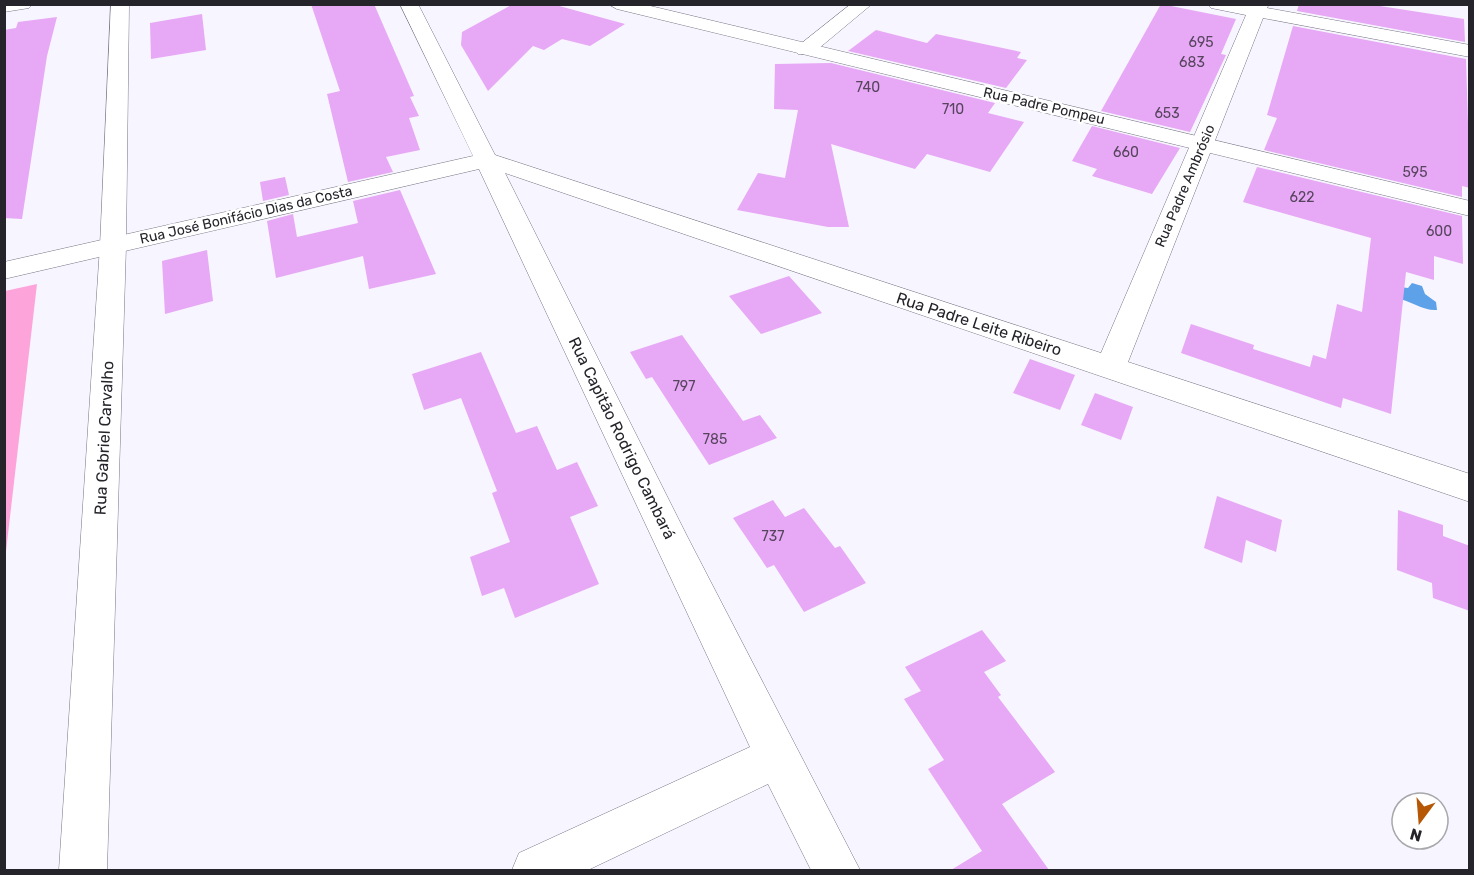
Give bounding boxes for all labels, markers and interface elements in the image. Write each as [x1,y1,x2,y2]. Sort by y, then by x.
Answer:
house number: 695 [1188,34,1214,51]
house number: 683 [1179,54,1205,71]
house number: 740 [856,79,880,96]
street label: Rua Padre Pompeu [982,84,1106,128]
house number: 710 [942,101,964,118]
house number: 653 [1154,105,1180,122]
street label: Rua Padre Ambrósio [1151,122,1219,250]
house number: 660 [1113,144,1139,161]
house number: 595 [1403,164,1427,181]
street label: Rua José Bonifácio Dias da Costa [138,182,354,248]
house number: 622 [1290,189,1314,206]
house number: 600 [1426,223,1452,240]
street label: Rua Padre Leite Ribeiro [894,288,1064,360]
street label: Rua Capitão Rodrigo Cambará [565,334,679,542]
street label: Rua Gabriel Carvalho [90,360,118,516]
house number: 797 [673,378,695,395]
house number: 785 [703,431,727,448]
house number: 737 [762,528,784,545]
north arrow [1390,791,1450,851]
text: N [1408,824,1424,846]

